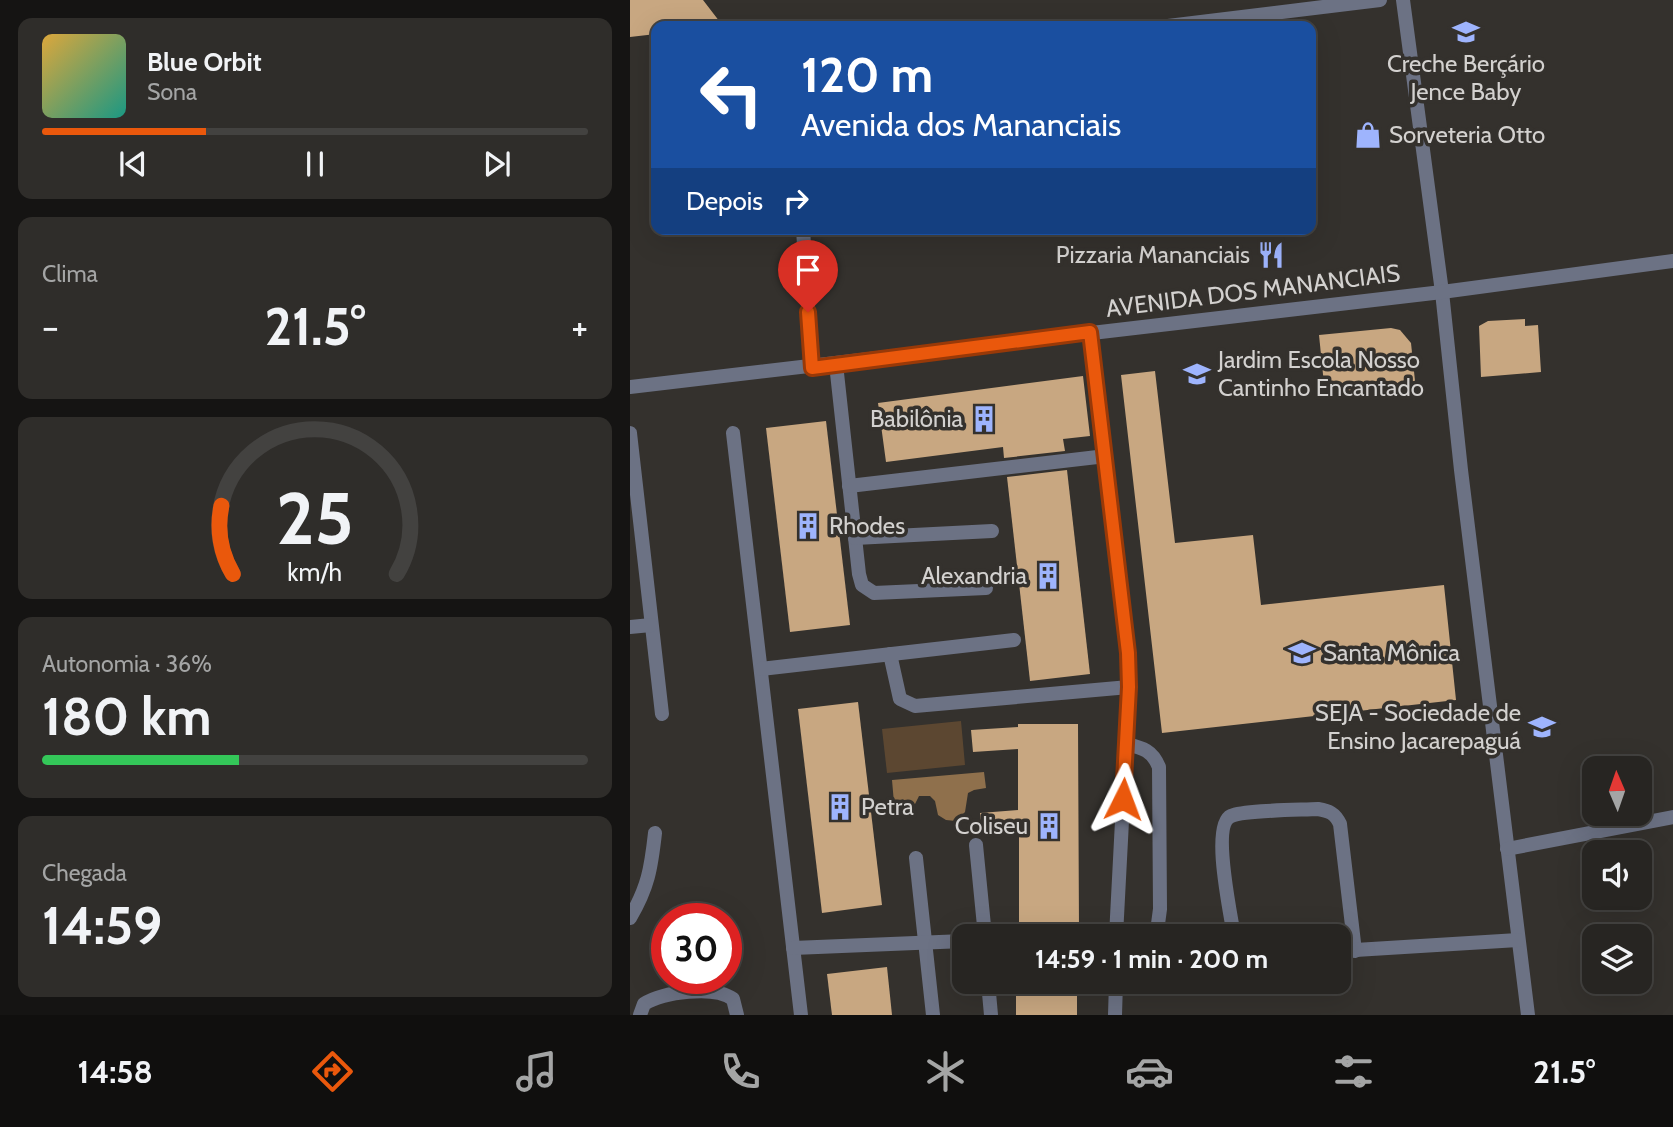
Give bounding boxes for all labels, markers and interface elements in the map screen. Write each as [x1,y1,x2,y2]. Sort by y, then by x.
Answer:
school or university icon: Creche Berçário Jence Baby [1451,17,1481,47]
text: 120 m [801,45,933,104]
text: Blue Orbit [147,46,262,78]
icon: left [686,49,777,140]
place label: Creche Berçário Jence Baby [1387,49,1545,106]
text: Sona [147,78,197,106]
text: Avenida dos Mananciais [801,105,1121,144]
shop icon: Sorveteria Otto [1353,120,1383,150]
place label: Sorveteria Otto [1389,120,1545,149]
icon: previous [114,145,152,183]
icon: pause [296,145,334,183]
icon: next [478,145,516,183]
icon: right [777,182,815,220]
text: Depois [686,185,763,217]
pin [778,240,838,312]
place label: Pizzaria Mananciais [1056,240,1250,269]
restaurant icon: Pizzaria Mananciais [1256,240,1286,270]
icon: arrive [789,251,827,289]
street label: AVENIDA DOS MANANCIAIS [1104,258,1402,323]
text: Clima [42,260,98,288]
text: 21.5° [264,295,366,358]
text: − [42,303,59,350]
text: + [571,303,588,350]
place label: Jardim Escola Nosso Cantinho Encantado [1217,345,1424,402]
school or university icon: Jardim Escola Nosso Cantinho Encantado [1182,359,1212,389]
place label: Babilônia [870,404,963,433]
building icon: Babilônia [969,404,999,434]
text: 25 [276,474,354,562]
building icon: Rhodes [793,511,823,541]
place label: Rhodes [829,511,905,540]
text: km/h [288,556,342,586]
place label: Alexandria [921,561,1027,590]
building icon: Alexandria [1033,561,1063,591]
school or university icon: Santa Mônica [1287,638,1317,668]
place label: Santa Mônica [1323,638,1461,667]
text: Autonomia · 36% [42,650,212,678]
text: 180 km [42,685,211,748]
place label: SEJA - Sociedade de Ensino Jacarepaguá [1315,698,1521,755]
school or university icon: SEJA - Sociedade de Ensino Jacarepaguá [1527,712,1557,742]
north arrow [1582,756,1652,826]
map controls [1582,756,1652,994]
position arrow [1086,762,1160,836]
building icon: Petra [825,792,855,822]
place label: Petra [861,792,914,821]
place label: Coliseu [955,811,1028,840]
building icon: Coliseu [1034,811,1064,841]
button: sound [1582,840,1652,910]
text: Chegada [42,859,127,887]
text: 14:59 [42,894,162,957]
speed limit sign: 30 [651,903,742,994]
button: layers [1582,924,1652,994]
text: 14:59 · 1 min · 200 m [1035,943,1268,975]
icon: directions [308,1047,357,1096]
icon: music [512,1047,561,1096]
icon: phone [716,1047,765,1096]
icon: climate [921,1047,970,1096]
icon: car [1125,1047,1174,1096]
icon: filters [1329,1047,1378,1096]
text: 14:58 [78,1052,153,1091]
text: 21.5° [1533,1052,1595,1091]

